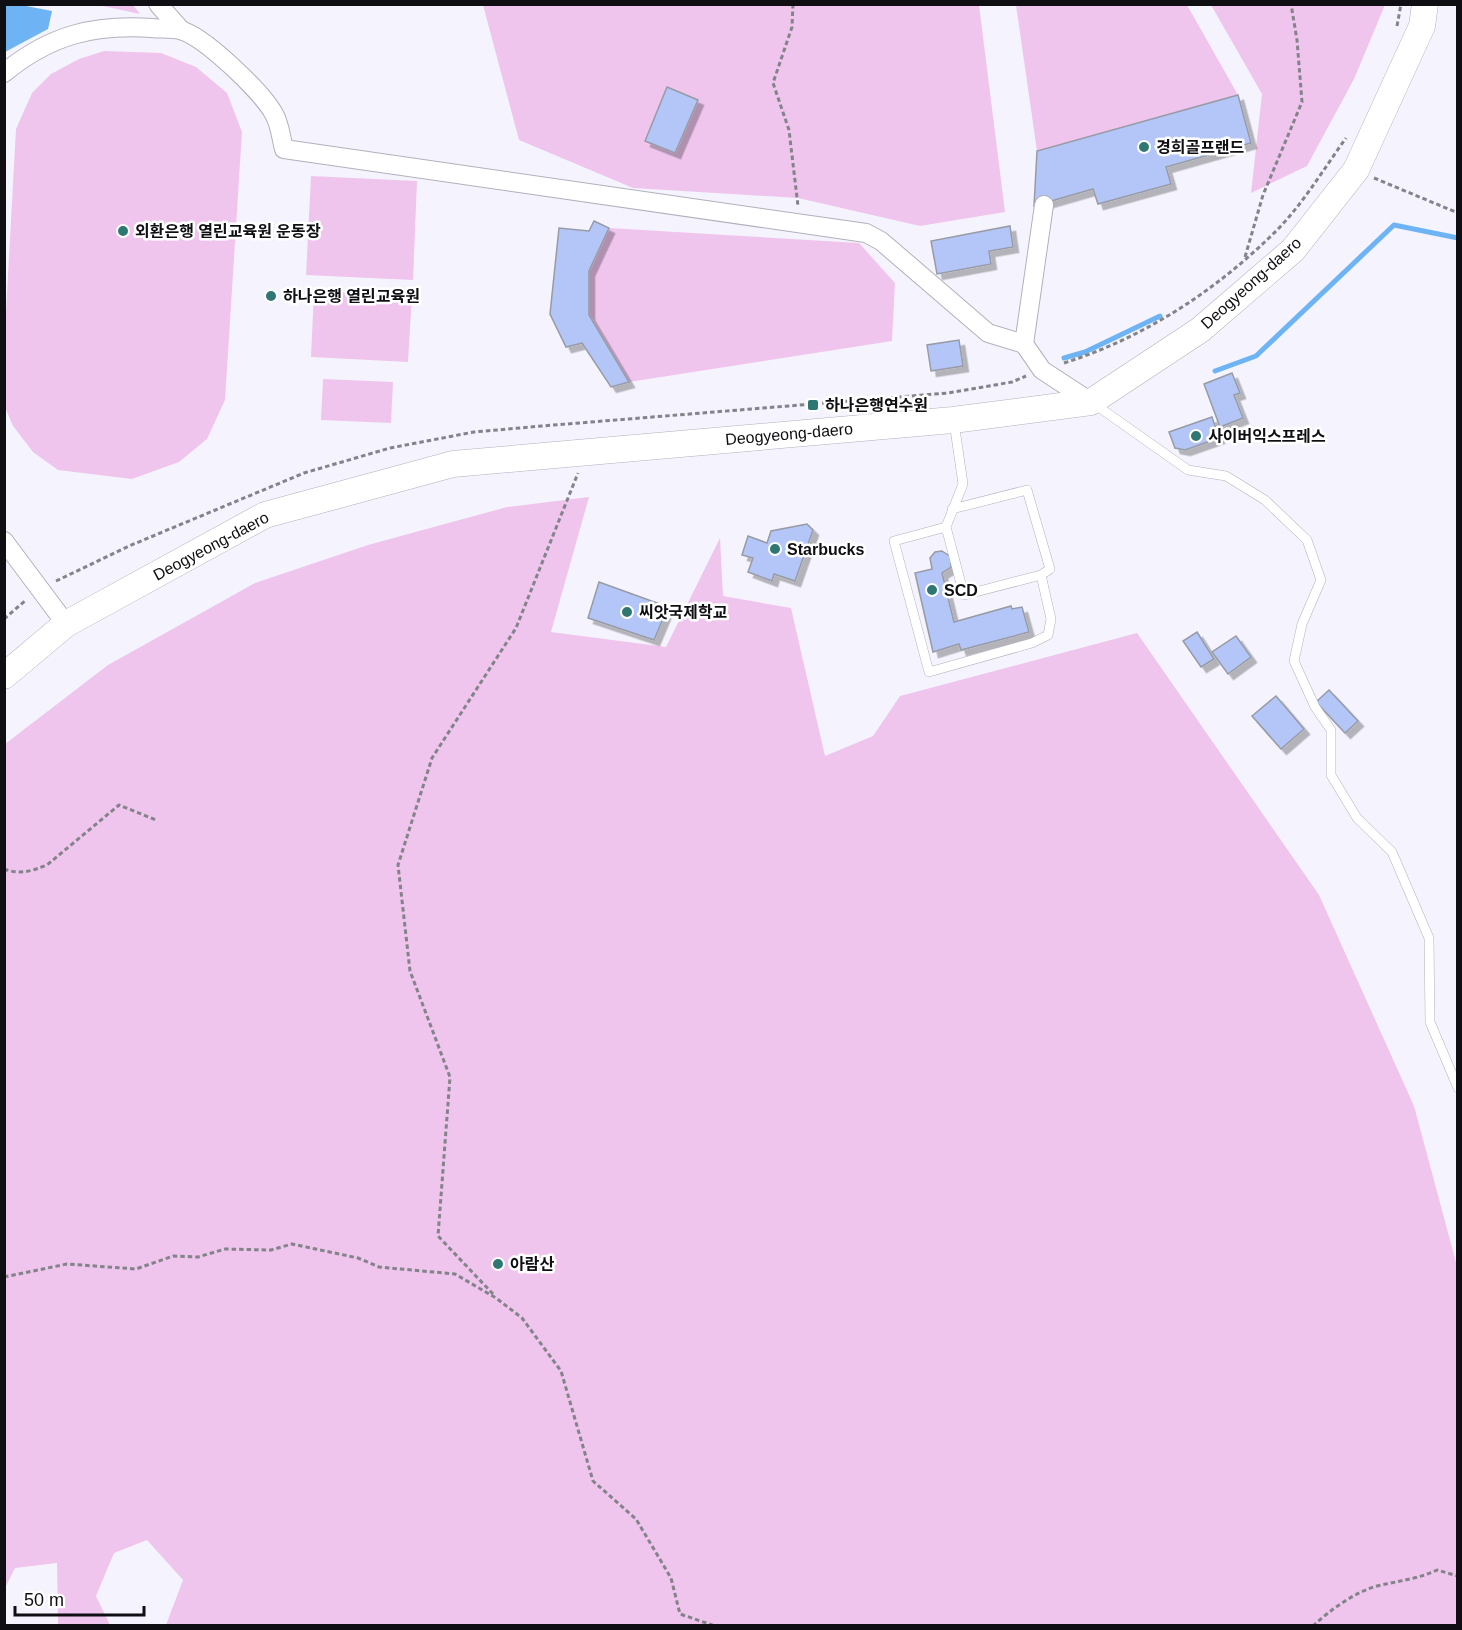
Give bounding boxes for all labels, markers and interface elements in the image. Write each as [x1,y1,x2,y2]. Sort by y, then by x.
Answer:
place label: 경희골프랜드 [1156,139,1245,156]
marker: 경희골프랜드 [1137,140,1151,154]
place label: 외환은행 열린교육원 운동장 [135,222,321,240]
marker: 외환은행 열린교육원 운동장 [116,224,130,238]
street label: Deogyeong-daero [1198,234,1304,332]
place label: 하나은행 열린교육원 [283,288,420,305]
marker: 하나은행 열린교육원 [264,289,278,303]
place label: 하나은행연수원 [825,397,928,414]
marker: 하나은행연수원 [806,398,820,412]
street label: Deogyeong-daero [724,420,854,448]
place label: 사이버익스프레스 [1208,428,1326,445]
marker: 사이버익스프레스 [1189,429,1203,443]
street label: Deogyeong-daero [150,508,272,584]
place label: Starbucks [787,541,864,558]
marker: Starbucks [768,542,782,556]
place label: SCD [944,582,978,599]
marker: SCD [925,583,939,597]
place label: 씨앗국제학교 [639,603,728,621]
marker: 씨앗국제학교 [620,605,634,619]
place label: 아람산 [510,1256,554,1273]
marker: 아람산 [491,1257,505,1271]
scale bar [15,1579,144,1617]
text: 50 m [24,1590,64,1610]

